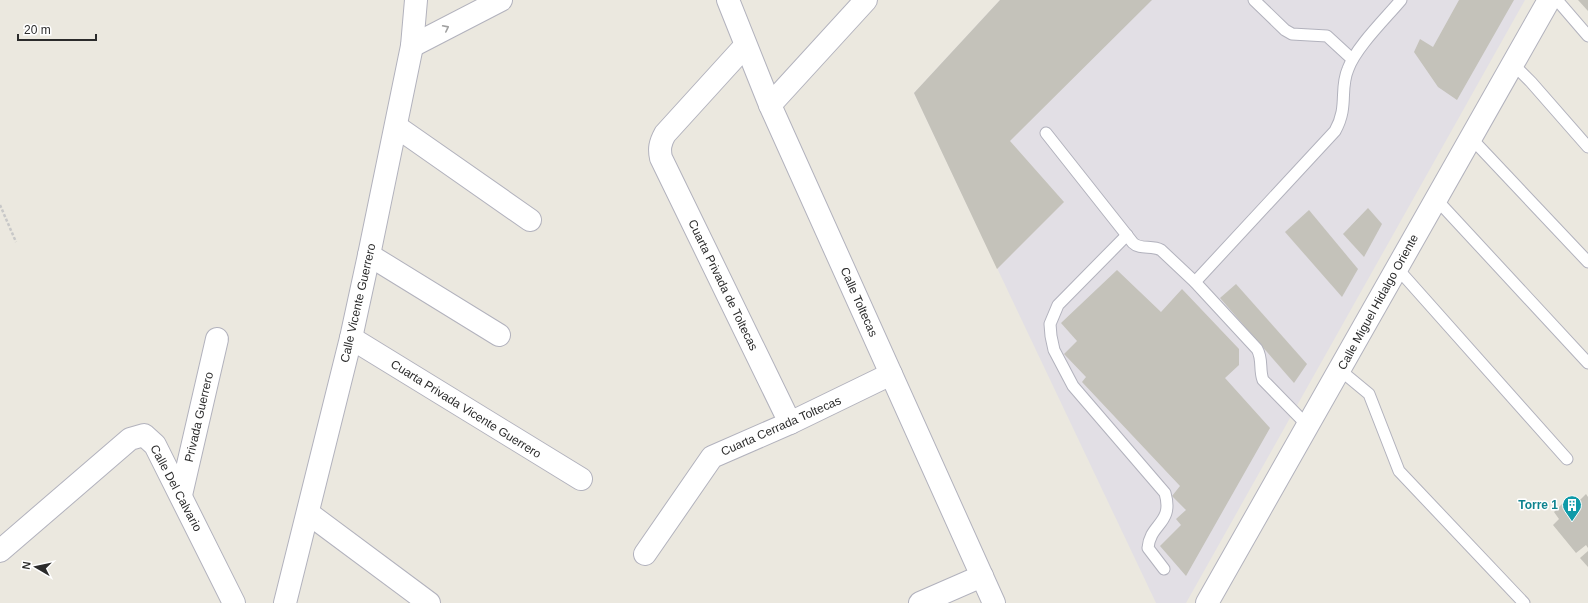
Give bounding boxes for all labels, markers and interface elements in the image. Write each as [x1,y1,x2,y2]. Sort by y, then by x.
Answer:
scale bar [18,16,96,42]
text: 20 m [24,23,51,37]
one-way arrow [442,25,450,33]
street label: Cuarta Privada de Toltecas [685,217,761,353]
street label: Calle Miguel Hidalgo Oriente [1335,232,1421,372]
street label: Calle Vicente Guerrero [337,242,379,364]
street label: Calle Toltecas [837,265,881,339]
street label: Cuarta Privada Vicente Guerrero [388,357,544,461]
street label: Privada Guerrero [182,370,216,463]
street label: Cuarta Cerrada Toltecas [719,393,843,459]
street label: Calle Del Calvario [147,442,205,534]
building icon: Torre 1 [1561,494,1583,522]
place label: Torre 1 [1518,498,1558,512]
north arrow [16,547,56,587]
text: N [20,561,33,570]

